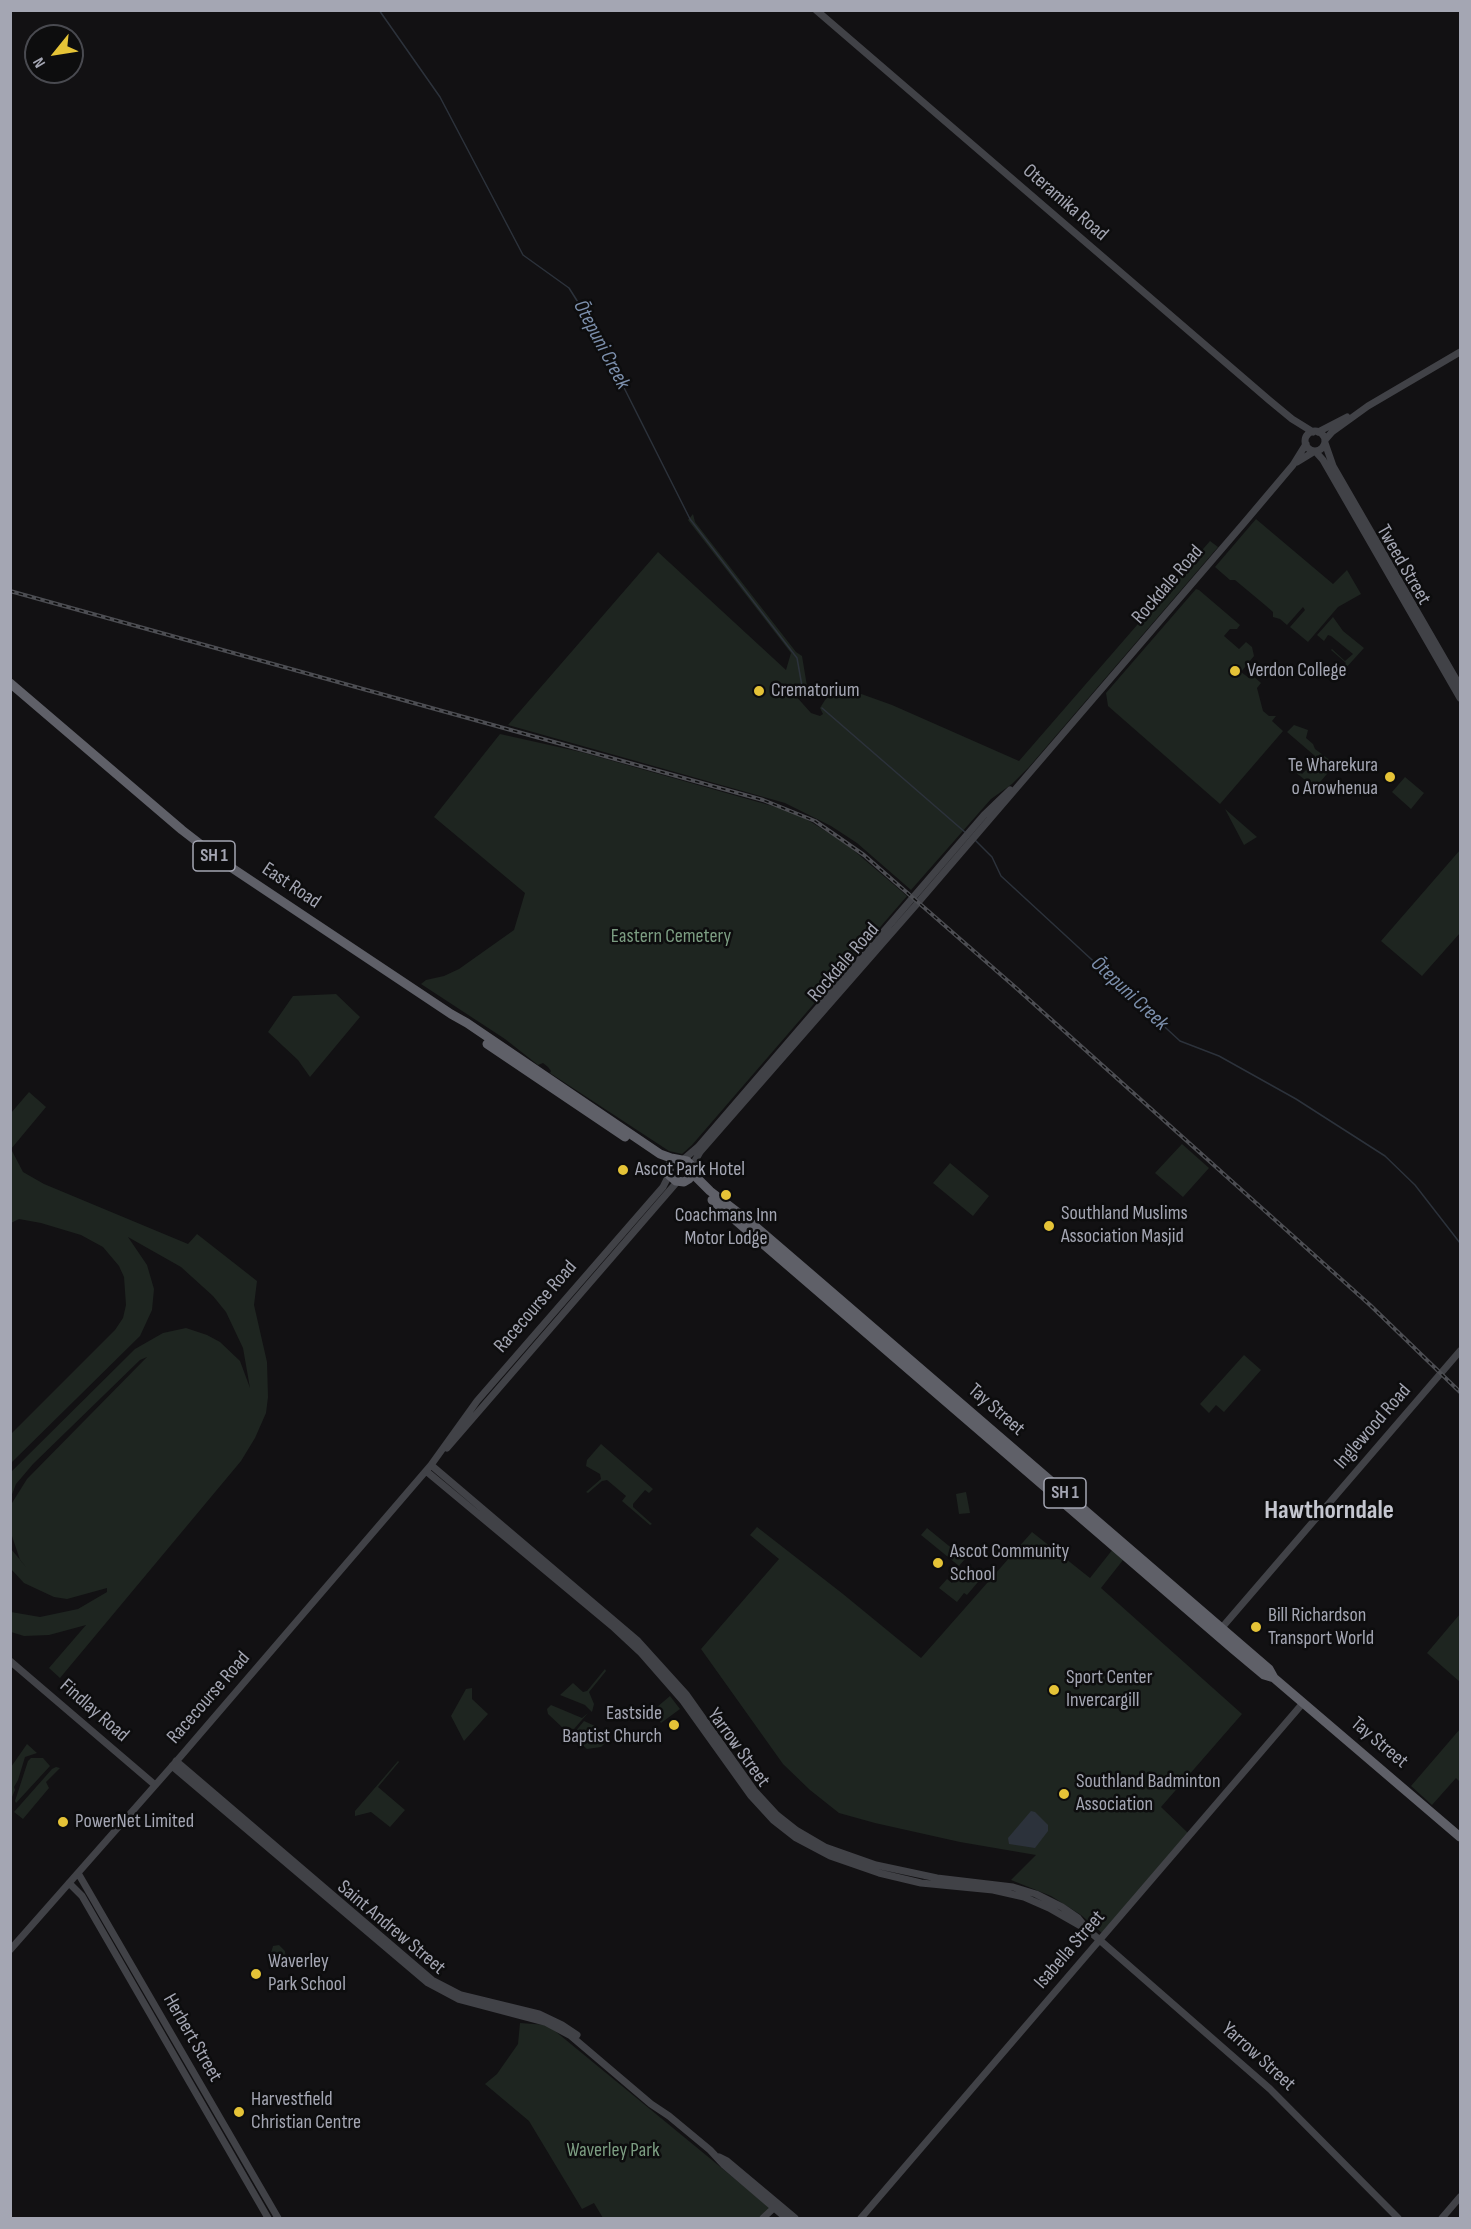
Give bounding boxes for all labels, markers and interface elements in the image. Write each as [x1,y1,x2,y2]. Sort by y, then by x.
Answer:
north arrow [24,24,84,84]
text: N [29,54,50,71]
street label: Oteramika Road [1017,159,1113,247]
water label: Ōtepuni Creek [567,296,635,394]
street label: Tweed Street [1371,521,1435,609]
street label: Rockdale Road [1127,541,1209,629]
place label: Verdon College [1247,659,1346,683]
marker: Verdon College [1228,664,1242,678]
place label: Crematorium [771,679,860,703]
marker: Crematorium [752,684,766,698]
place label: Te Wharekura o Arowhenua [1288,754,1378,801]
marker: Te Wharekura o Arowhenua [1383,770,1397,784]
road number: SH 1 [193,841,235,871]
street label: East Road [257,858,325,914]
street label: Rockdale Road [803,919,885,1007]
park label: Eastern Cemetery [611,925,731,949]
water label: Ōtepuni Creek [1085,952,1173,1036]
place label: Ascot Park Hotel [635,1158,745,1182]
marker: Ascot Park Hotel [616,1163,630,1177]
marker: Coachmans Inn Motor Lodge [719,1188,733,1202]
place label: Southland Muslims Association Masjid [1061,1202,1188,1249]
place label: Coachmans Inn Motor Lodge [675,1204,777,1251]
marker: Southland Muslims Association Masjid [1042,1219,1056,1233]
street label: Racecourse Road [489,1256,583,1358]
street label: Tay Street [963,1379,1029,1441]
street label: Inglewood Road [1330,1380,1416,1474]
road number: SH 1 [1044,1478,1086,1508]
district label: Hawthorndale [1264,1495,1394,1527]
place label: Ascot Community School [950,1540,1069,1587]
marker: Ascot Community School [931,1556,945,1570]
place label: Bill Richardson Transport World [1268,1604,1374,1651]
marker: Bill Richardson Transport World [1249,1620,1263,1634]
street label: Racecourse Road [162,1647,256,1749]
place label: Sport Center Invercargill [1066,1666,1152,1713]
street label: Findlay Road [54,1674,134,1748]
marker: Sport Center Invercargill [1047,1683,1061,1697]
place label: Eastside Baptist Church [562,1702,662,1749]
street label: Yarrow Street [702,1704,774,1792]
street label: Tay Street [1345,1712,1413,1774]
marker: Eastside Baptist Church [667,1718,681,1732]
place label: Southland Badminton Association [1076,1770,1220,1817]
marker: Southland Badminton Association [1057,1787,1071,1801]
place label: PowerNet Limited [75,1810,194,1834]
marker: PowerNet Limited [56,1815,70,1829]
street label: Saint Andrew Street [332,1876,450,1980]
street label: Isabella Street [1030,1906,1110,1994]
place label: Waverley Park School [268,1950,346,1997]
marker: Waverley Park School [249,1967,263,1981]
street label: Herbert Street [157,1990,227,2086]
street label: Yarrow Street [1216,2018,1300,2096]
place label: Harvestfield Christian Centre [251,2088,361,2135]
marker: Harvestfield Christian Centre [232,2105,246,2119]
park label: Waverley Park [566,2139,660,2163]

